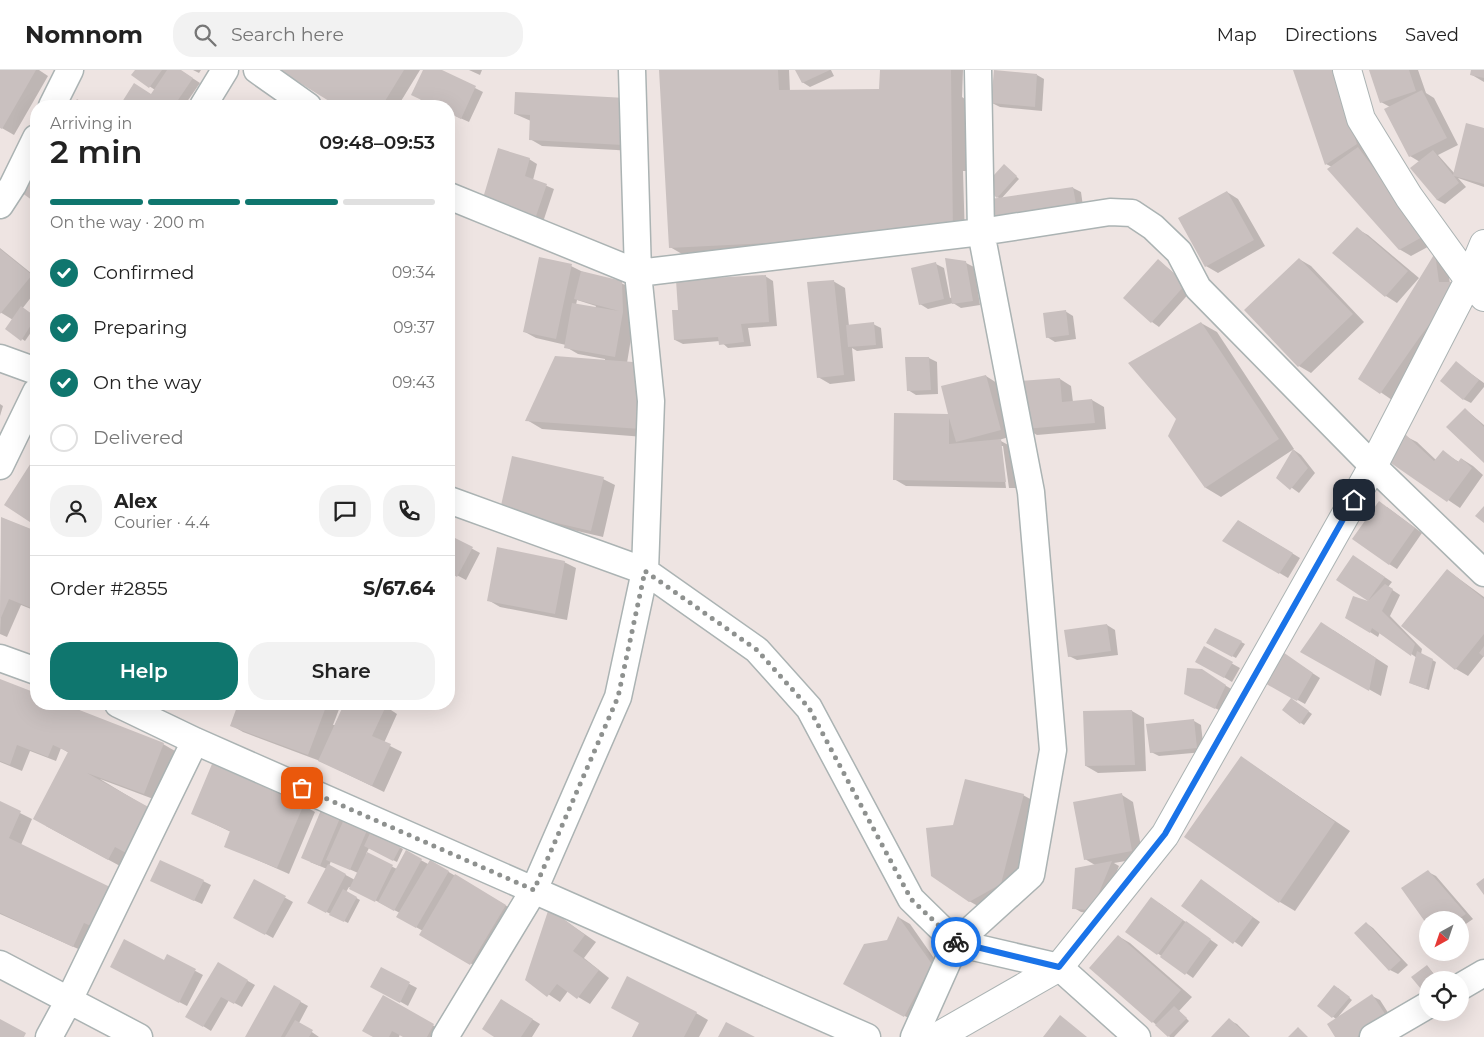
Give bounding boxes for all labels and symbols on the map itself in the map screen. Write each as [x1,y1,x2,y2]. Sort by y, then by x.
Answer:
pin [1333,479,1375,521]
pin [281,767,323,809]
north arrow [1419,911,1469,961]
courier [931,917,981,967]

